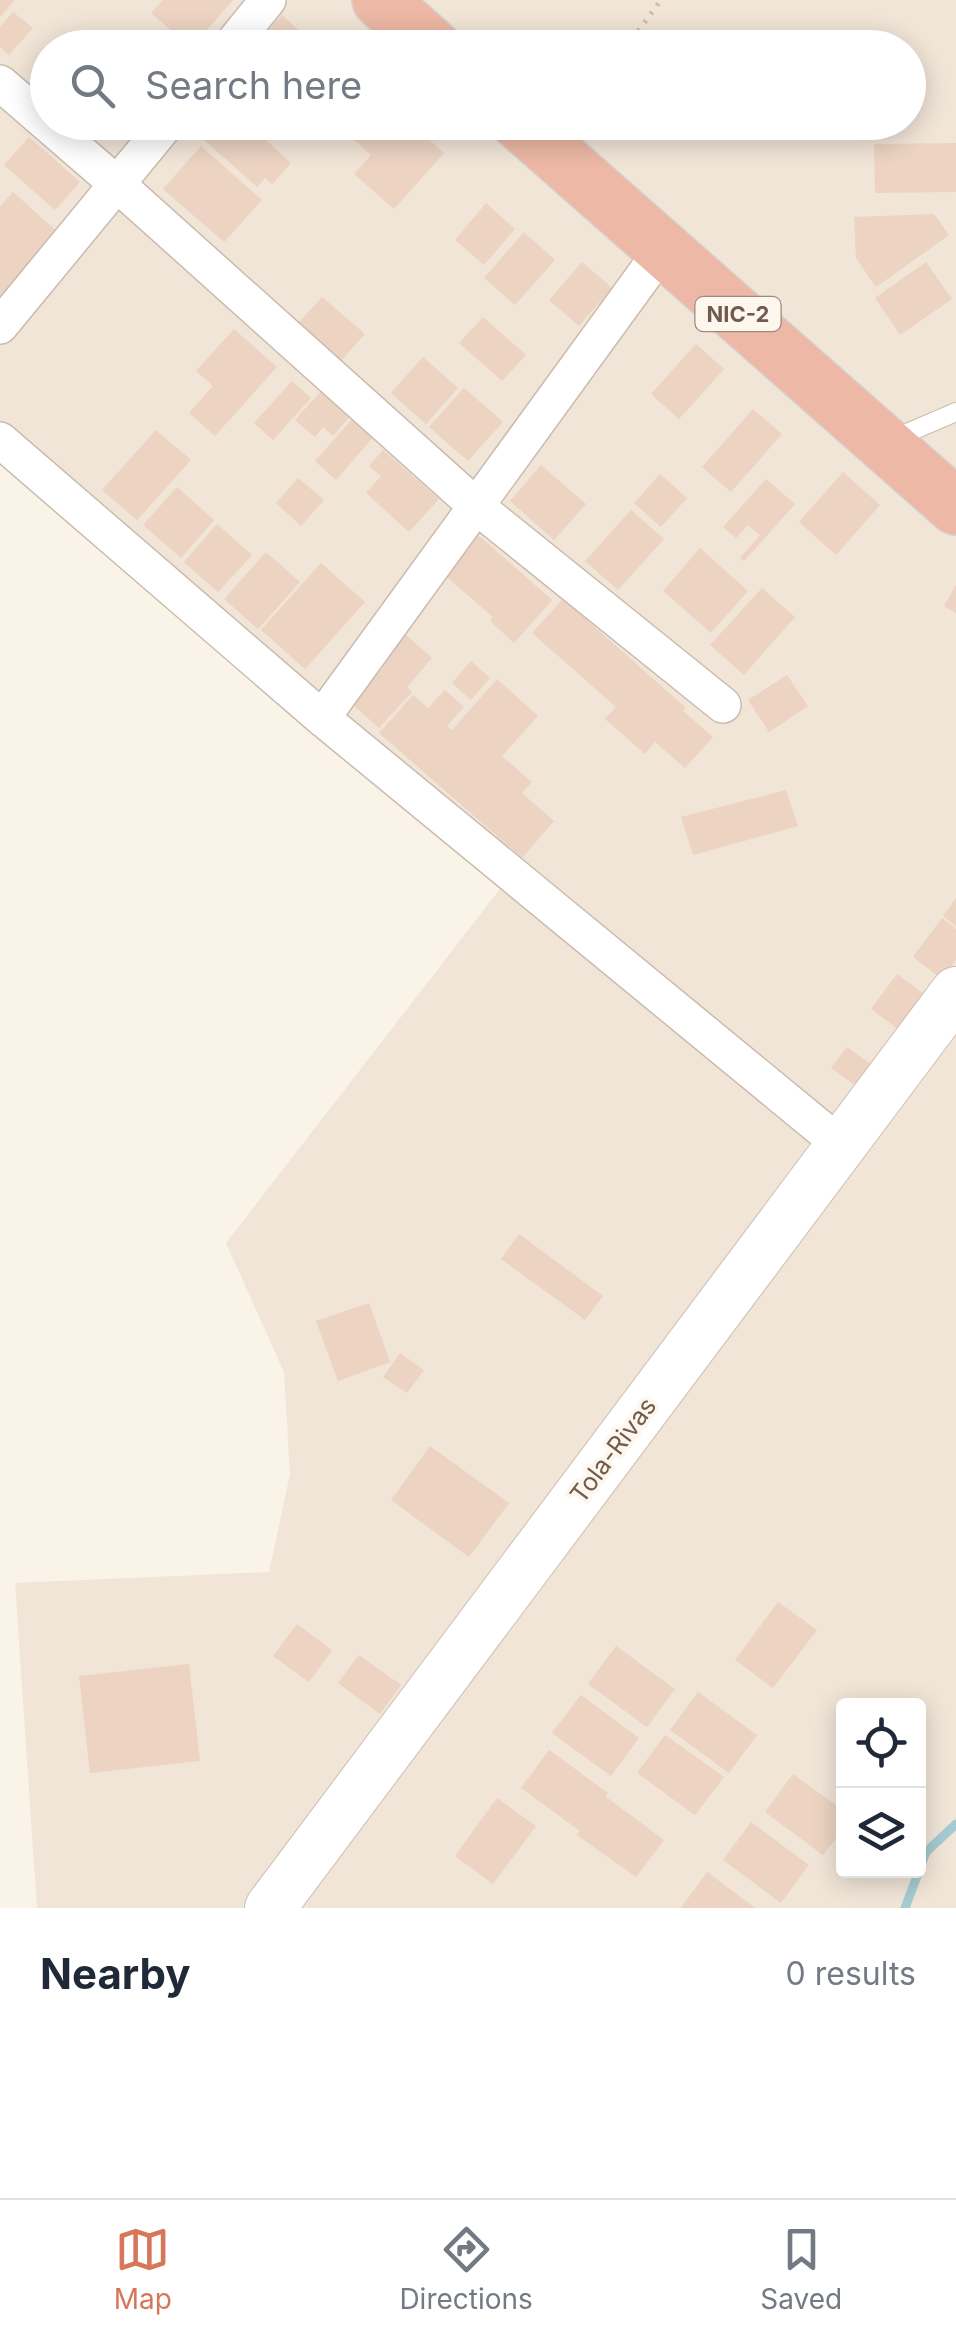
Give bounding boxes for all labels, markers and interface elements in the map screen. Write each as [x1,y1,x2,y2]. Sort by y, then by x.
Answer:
search box [30,30,926,140]
icon: search [65,58,120,113]
text: Search here [145,62,362,108]
road number: NIC-2 [696,297,780,331]
street label: Tola-Rivas [564,1391,662,1509]
map controls [836,1698,926,1878]
button: locate [836,1698,926,1788]
button: layers [836,1788,926,1878]
text: Nearby [40,1948,191,1999]
text: 0 results [786,1954,916,1993]
tab: Map [114,2222,172,2316]
tab: Directions [399,2222,533,2316]
tab: Saved [760,2222,842,2316]

